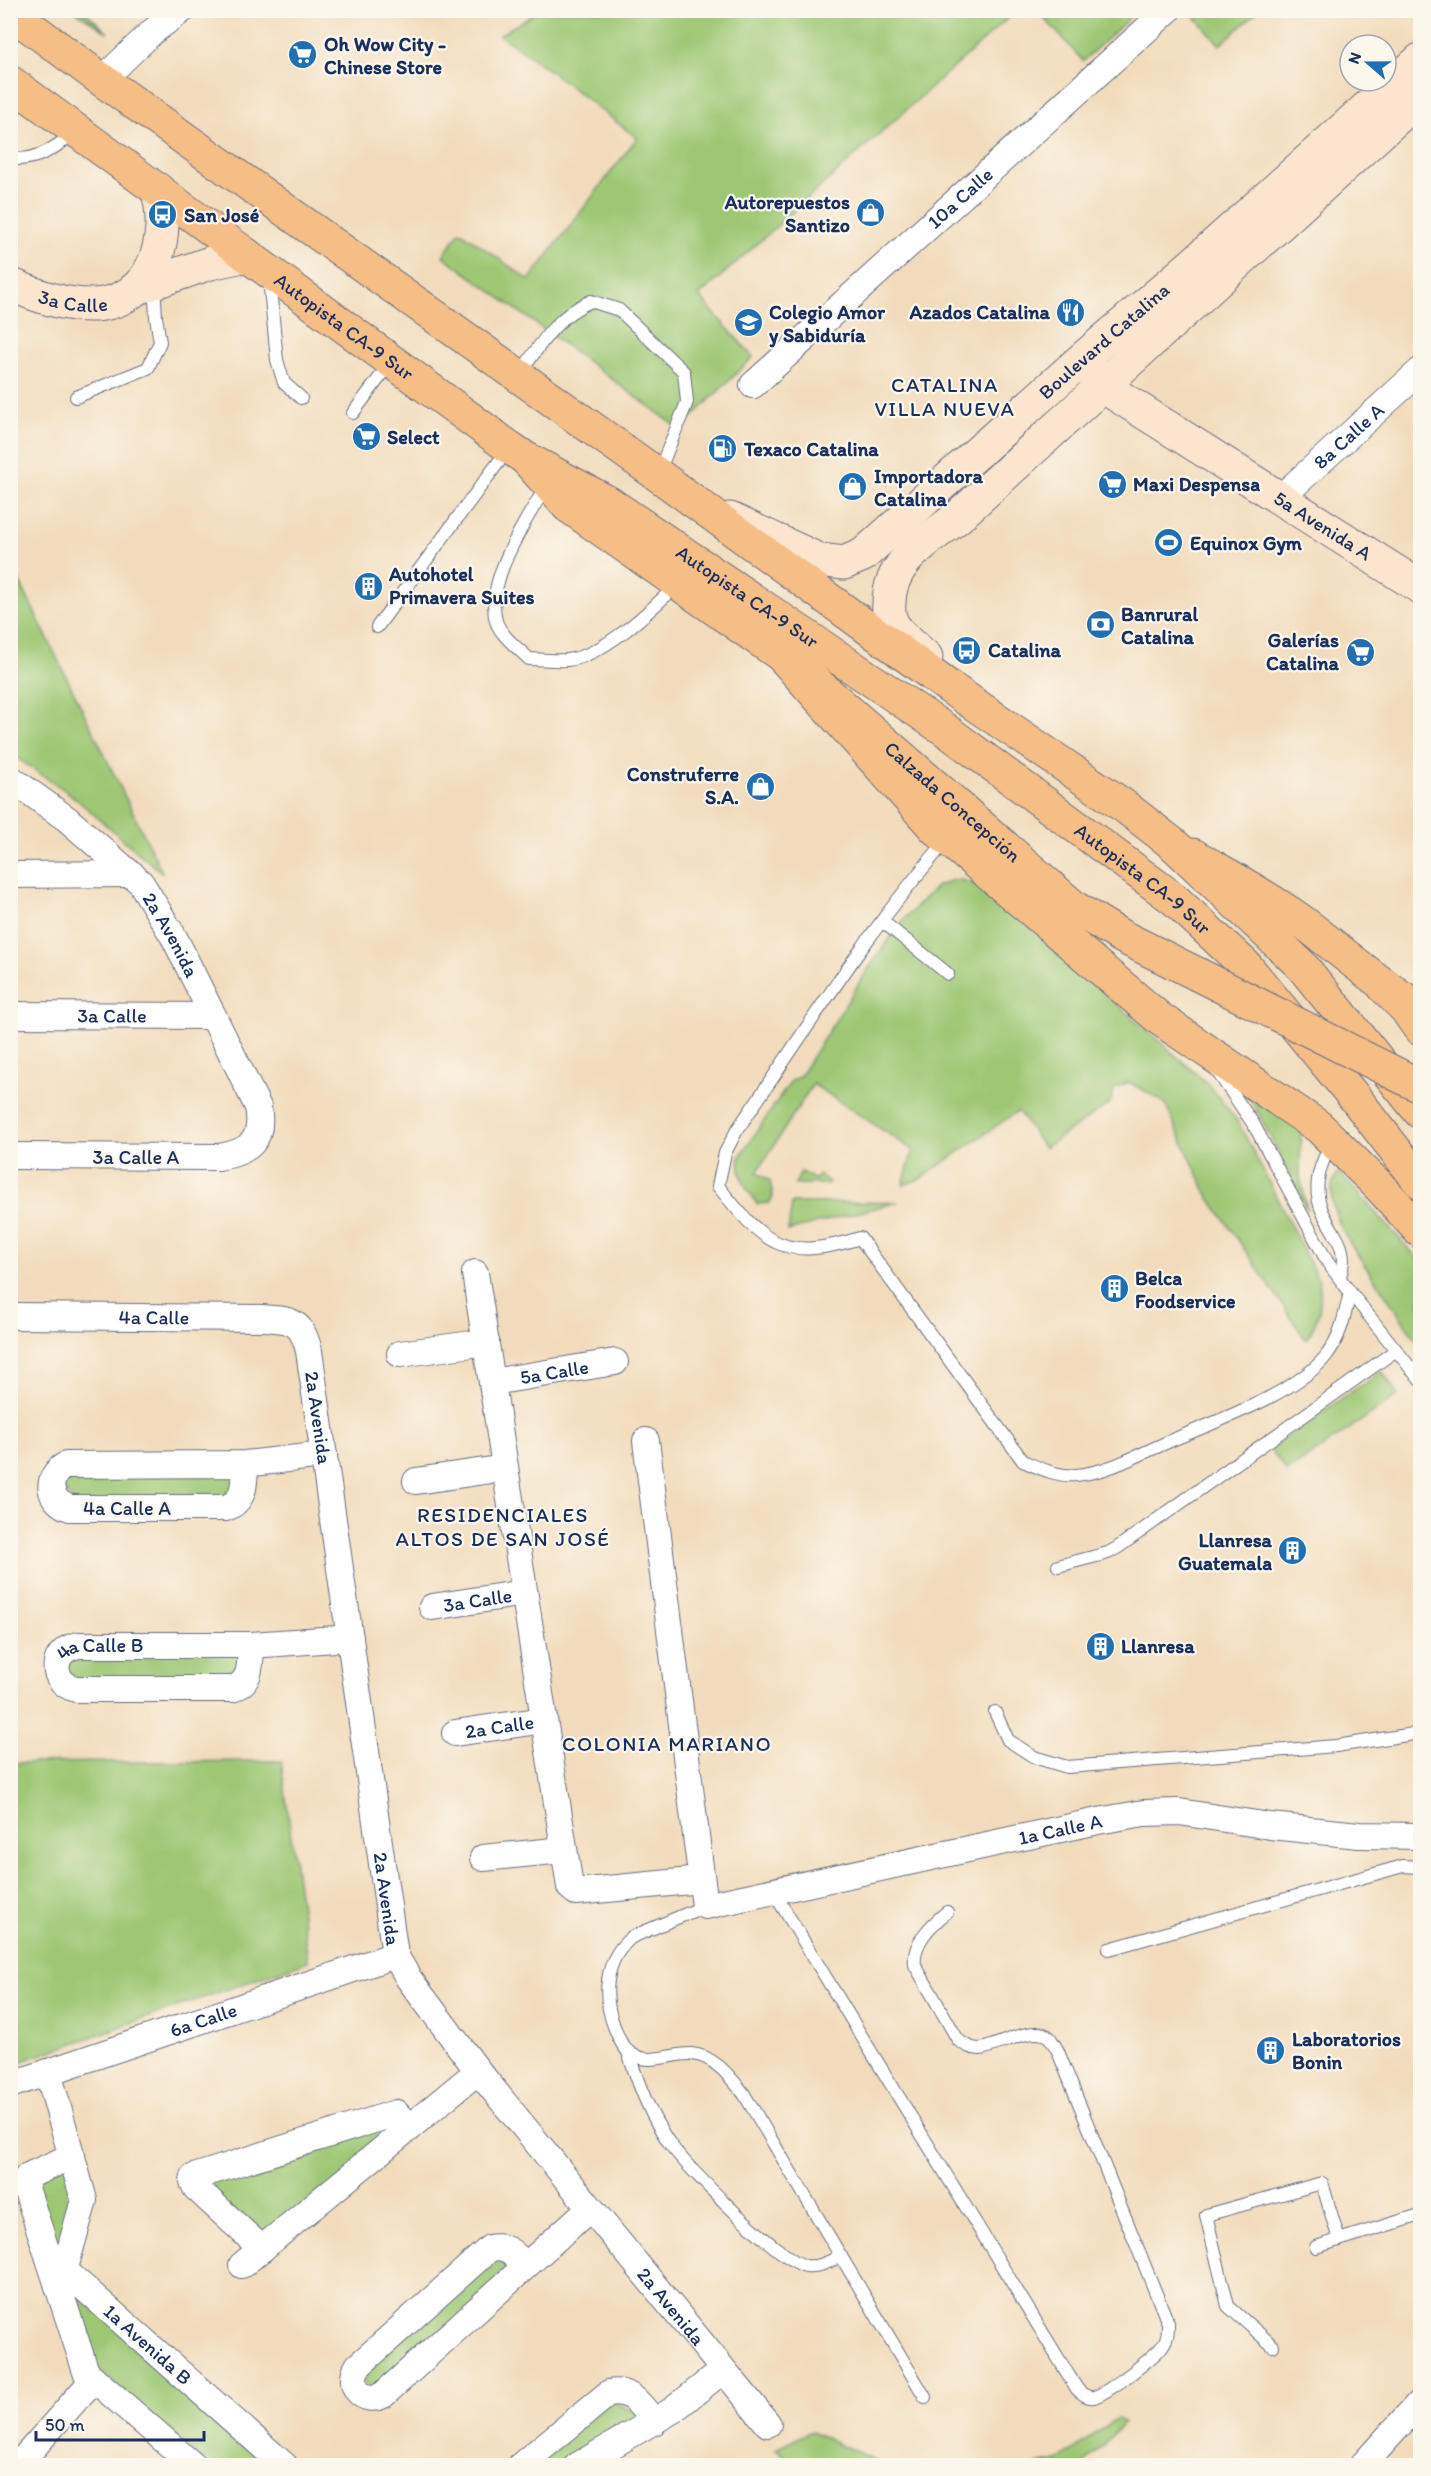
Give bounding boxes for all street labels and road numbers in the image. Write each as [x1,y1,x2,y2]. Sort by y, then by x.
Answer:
street label: 10a Calle [922,162,998,234]
street label: Autopista CA-9 Sur [270,268,419,385]
street label: Boulevard Catalina [1034,278,1174,404]
street label: 3a Calle [35,284,109,317]
street label: 8a Calle A [1308,398,1389,474]
street label: 5a Avenida A [1269,486,1376,565]
street label: Autopista CA-9 Sur [672,540,823,653]
street label: Calzada Concepción [880,736,1026,868]
street label: Autopista CA-9 Sur [1070,818,1216,939]
street label: 2a Avenida [138,888,204,982]
street label: 3a Calle [77,1003,147,1028]
street label: 3a Calle A [93,1145,180,1169]
street label: 4a Calle [119,1305,189,1329]
street label: 5a Calle [518,1354,590,1389]
street label: 2a Avenida [300,1370,337,1466]
street label: 4a Calle A [83,1496,171,1520]
street label: 3a Calle [441,1583,514,1617]
street label: 4a Calle B [51,1633,143,1665]
street label: 2a Calle [464,1710,535,1743]
street label: 1a Calle A [1016,1808,1104,1850]
street label: 2a Avenida [369,1851,406,1948]
street label: 6a Calle [167,1997,240,2042]
street label: 2a Avenida [632,2262,711,2351]
street label: 1a Avenida B [99,2299,197,2390]

